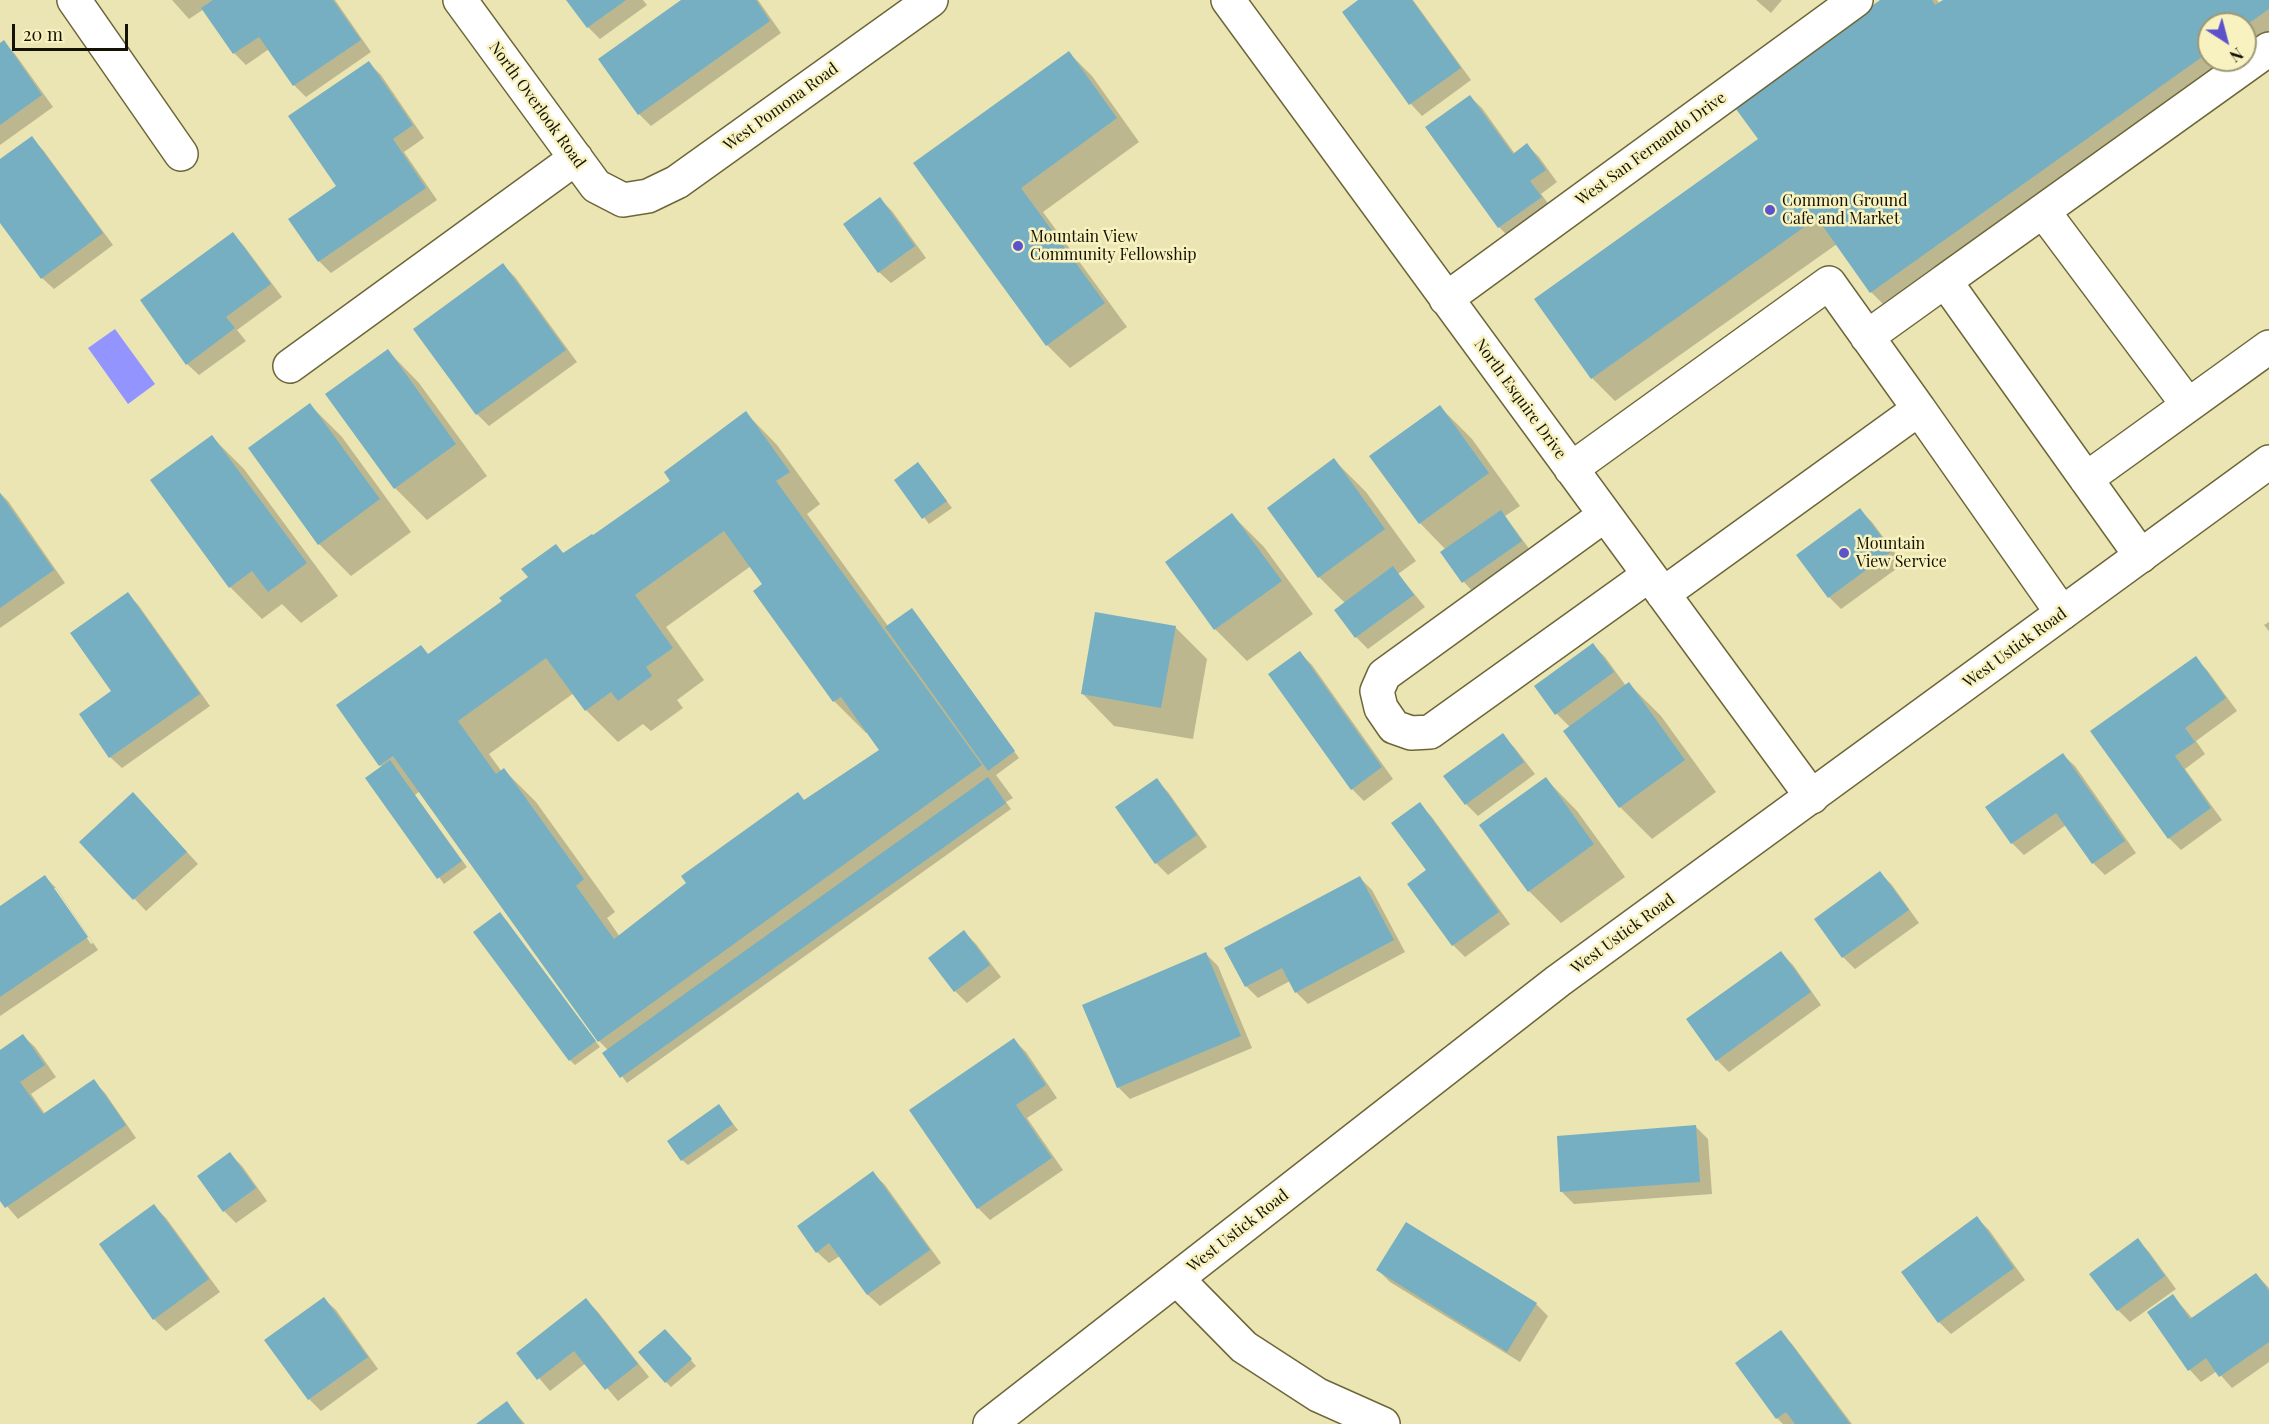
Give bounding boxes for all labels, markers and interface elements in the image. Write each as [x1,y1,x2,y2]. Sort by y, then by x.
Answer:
scale bar [15,12,130,50]
north arrow [2197,12,2257,72]
text: 20 m [23,22,63,46]
street label: North Overlook Road [485,38,589,172]
text: N [2226,43,2248,67]
street label: West Pomona Road [720,59,842,155]
street label: West San Fernando Drive [1572,88,1730,210]
place label: Common Ground Cafe and Market [1782,191,1907,229]
marker: Common Ground Cafe and Market [1763,203,1777,217]
place label: Mountain View Community Fellowship [1030,227,1197,265]
marker: Mountain View Community Fellowship [1011,239,1025,253]
street label: North Esquire Drive [1470,335,1570,463]
place label: Mountain View Service [1856,534,1947,572]
marker: Mountain View Service [1837,546,1851,560]
street label: West Ustick Road [1959,604,2071,692]
street label: West Ustick Road [1567,890,1679,978]
street label: West Ustick Road [1184,1185,1292,1277]

